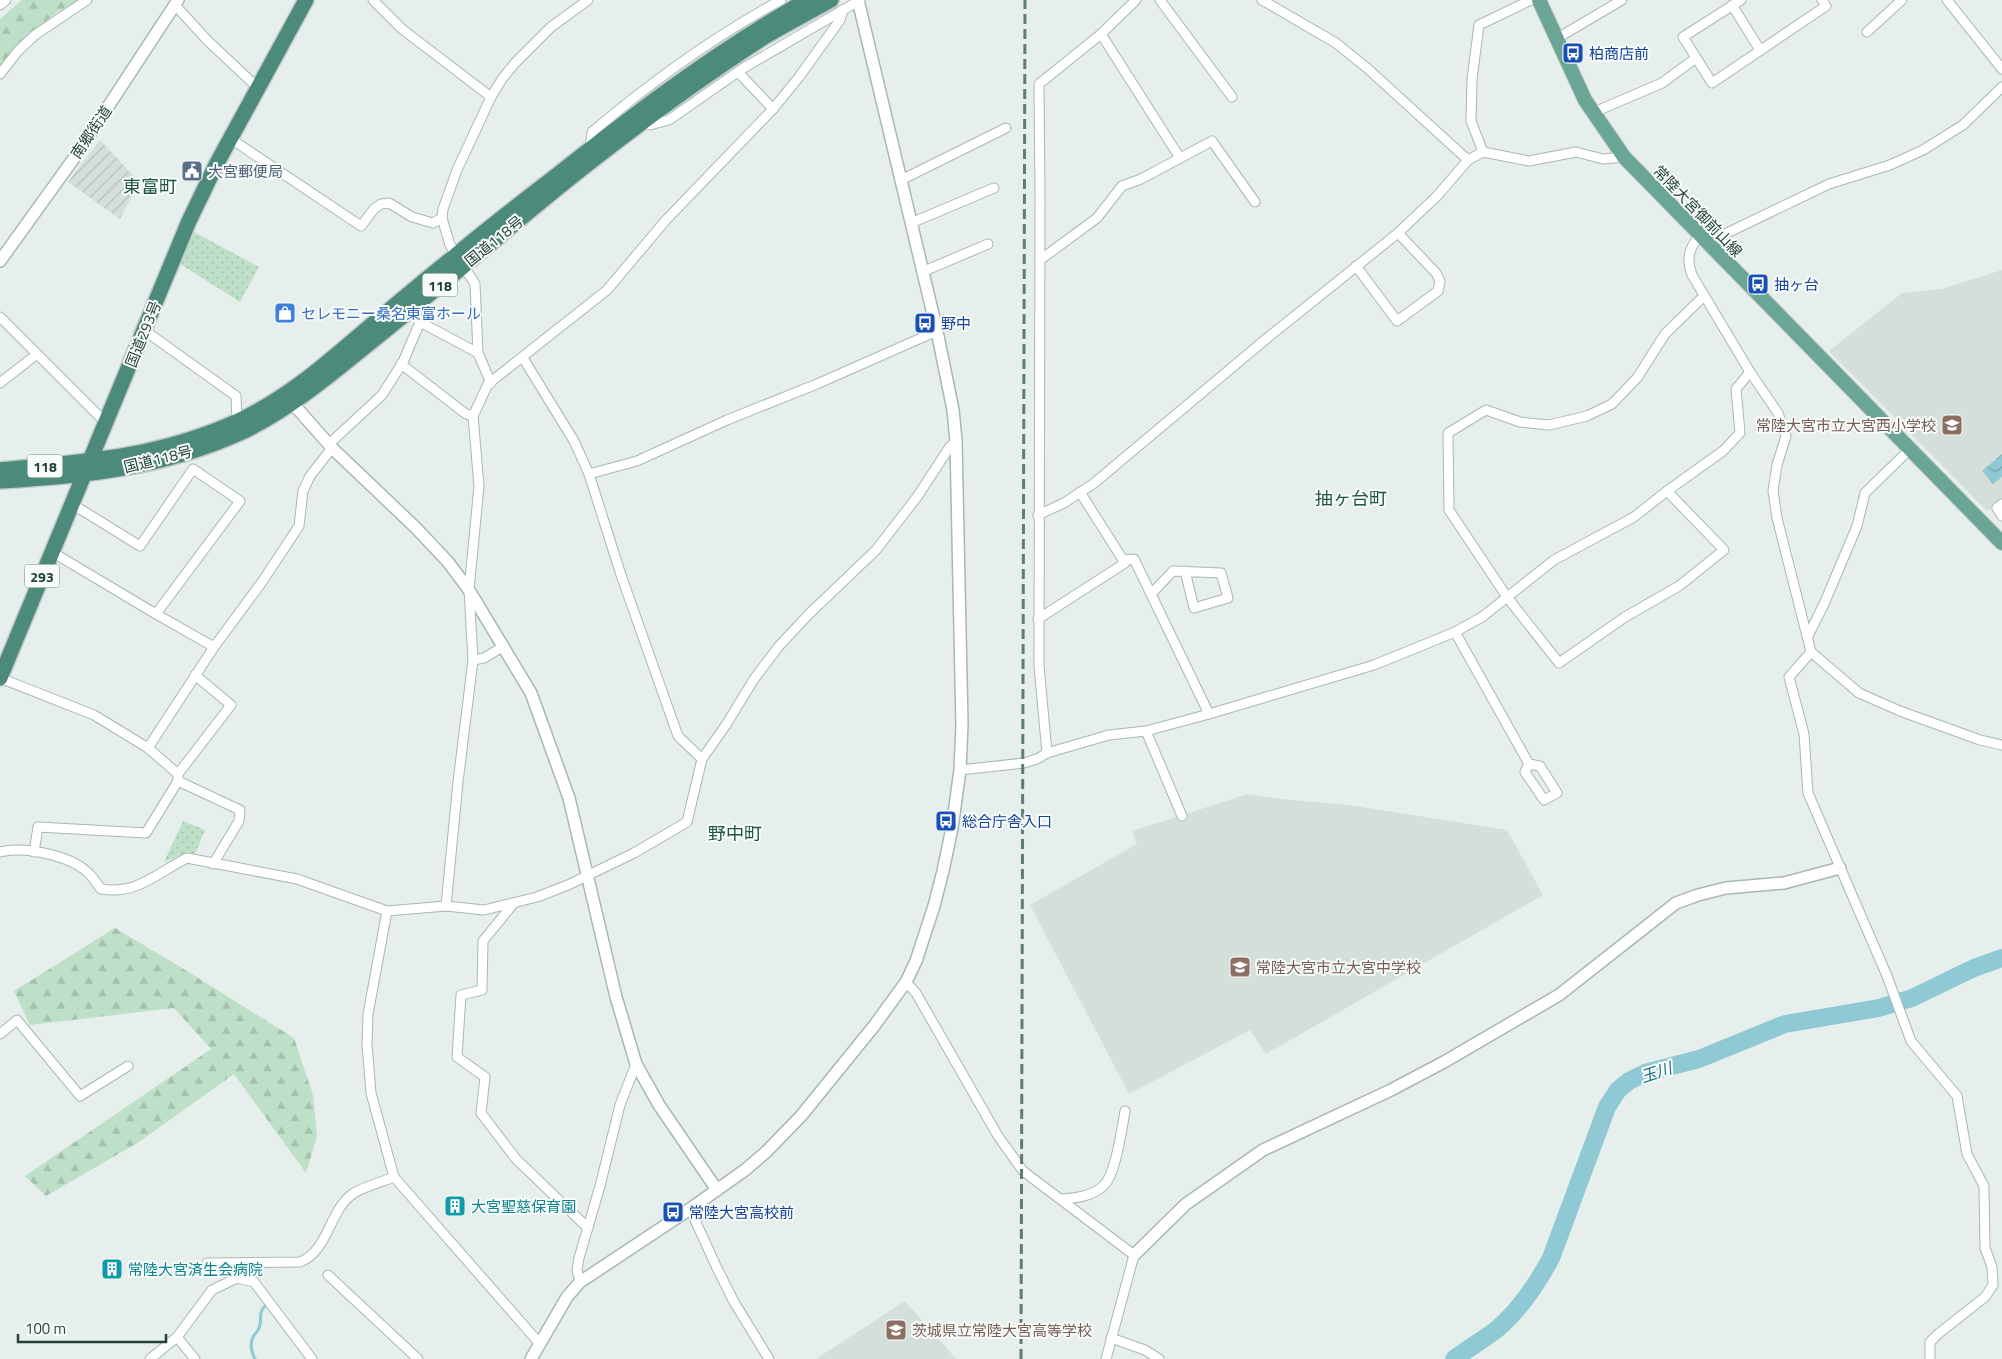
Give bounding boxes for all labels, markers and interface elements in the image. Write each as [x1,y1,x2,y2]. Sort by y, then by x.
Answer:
bus stop icon: 柏商店前 [1561,41,1585,65]
place label: 柏商店前 [1589,42,1649,65]
street label: 南郷街道 [65,101,117,163]
public building icon: 大宮郵便局 [180,159,204,183]
place label: 大宮郵便局 [208,160,283,183]
street label: 常陸大宮御前山線 [1648,160,1748,262]
district label: 東富町 [123,173,177,200]
street label: 国道118号 [459,210,529,272]
bus stop icon: 抽ヶ台 [1746,272,1770,296]
place label: 抽ヶ台 [1774,273,1819,296]
road number: 118 [422,274,458,296]
street label: 国道293号 [119,297,167,371]
shop icon: セレモニー桑名東富ホール [273,301,297,325]
place label: セレモニー桑名東富ホール [301,302,481,325]
bus stop icon: 野中 [913,311,937,335]
place label: 野中 [941,312,971,335]
school or university icon: 常陸大宮市立大宮西小学校 [1940,413,1964,437]
place label: 常陸大宮市立大宮西小学校 [1756,414,1936,437]
street label: 国道118号 [121,439,195,479]
road number: 118 [28,454,62,478]
district label: 抽ヶ台町 [1315,485,1387,512]
road number: 293 [24,564,60,588]
bus stop icon: 総合庁舎入口 [934,809,958,833]
place label: 総合庁舎入口 [962,810,1052,833]
district label: 野中町 [708,820,762,847]
school or university icon: 常陸大宮市立大宮中学校 [1228,955,1252,979]
place label: 常陸大宮市立大宮中学校 [1256,956,1421,979]
water label: 玉川 [1637,1055,1677,1088]
building icon: 大宮聖慈保育園 [443,1194,467,1218]
place label: 大宮聖慈保育園 [471,1195,576,1218]
bus stop icon: 常陸大宮高校前 [661,1200,685,1224]
place label: 常陸大宮高校前 [689,1201,794,1224]
building icon: 常陸大宮済生会病院 [100,1257,124,1281]
place label: 常陸大宮済生会病院 [128,1258,263,1281]
scale bar [18,1312,165,1344]
text: 100 m [25,1317,66,1340]
school or university icon: 茨城県立常陸大宮高等学校 [884,1318,908,1342]
place label: 茨城県立常陸大宮高等学校 [912,1319,1092,1342]

